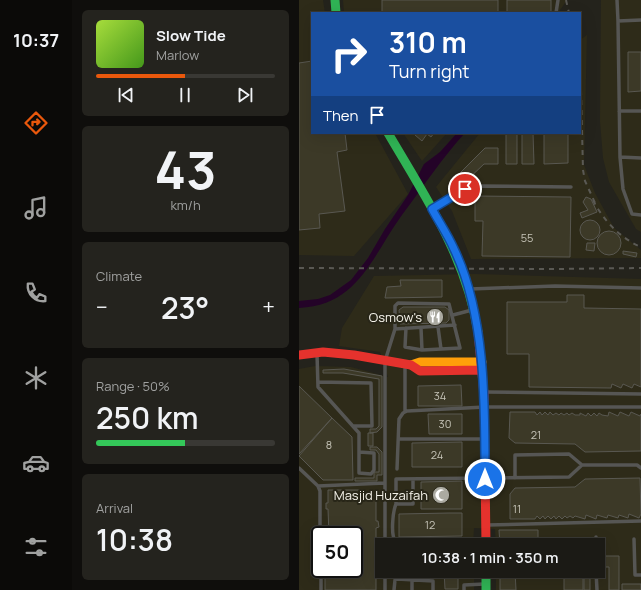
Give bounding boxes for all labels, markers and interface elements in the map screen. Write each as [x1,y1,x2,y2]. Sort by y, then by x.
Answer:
text: 310 m [389,23,467,61]
text: Slow Tide [156,25,226,46]
text: 10:37 [13,28,59,52]
icon: right [323,28,375,80]
text: Marlow [156,46,199,64]
text: Turn right [389,59,470,83]
icon: previous [115,84,137,106]
icon: pause [174,84,196,106]
icon: next [234,84,256,106]
icon: arrive [366,104,388,126]
text: Then [323,105,358,126]
icon: directions [22,109,50,137]
text: 43 [155,134,216,205]
pin [448,172,482,206]
icon: arrive [454,178,476,200]
icon: music [22,194,50,222]
text: km/h [170,196,201,214]
house number: 55 [521,230,533,245]
text: Climate [96,267,142,285]
icon: phone [22,279,50,307]
text: 23° [161,287,209,328]
text: − [96,292,108,322]
text: + [262,292,275,322]
restaurant icon: Osmow's [425,307,445,327]
place label: Osmow's [369,308,422,326]
icon: climate [22,364,50,392]
text: Range · 50% [96,377,170,395]
house number: 34 [434,388,446,403]
text: 250 km [96,397,199,438]
house number: 30 [439,416,451,431]
house number: 21 [531,427,541,442]
house number: 8 [326,437,332,452]
house number: 24 [431,447,443,462]
icon: car [22,449,50,477]
position arrow [464,458,506,500]
mosque icon: Masjid Huzaifah [431,485,451,505]
place label: Masjid Huzaifah [334,486,428,504]
text: Arrival [96,499,133,517]
house number: 11 [513,501,521,516]
house number: 12 [425,517,435,532]
text: 10:38 [96,519,173,560]
speed limit sign: 50 [311,526,363,578]
icon: filters [22,533,50,561]
text: 10:38 · 1 min · 350 m [421,547,559,568]

